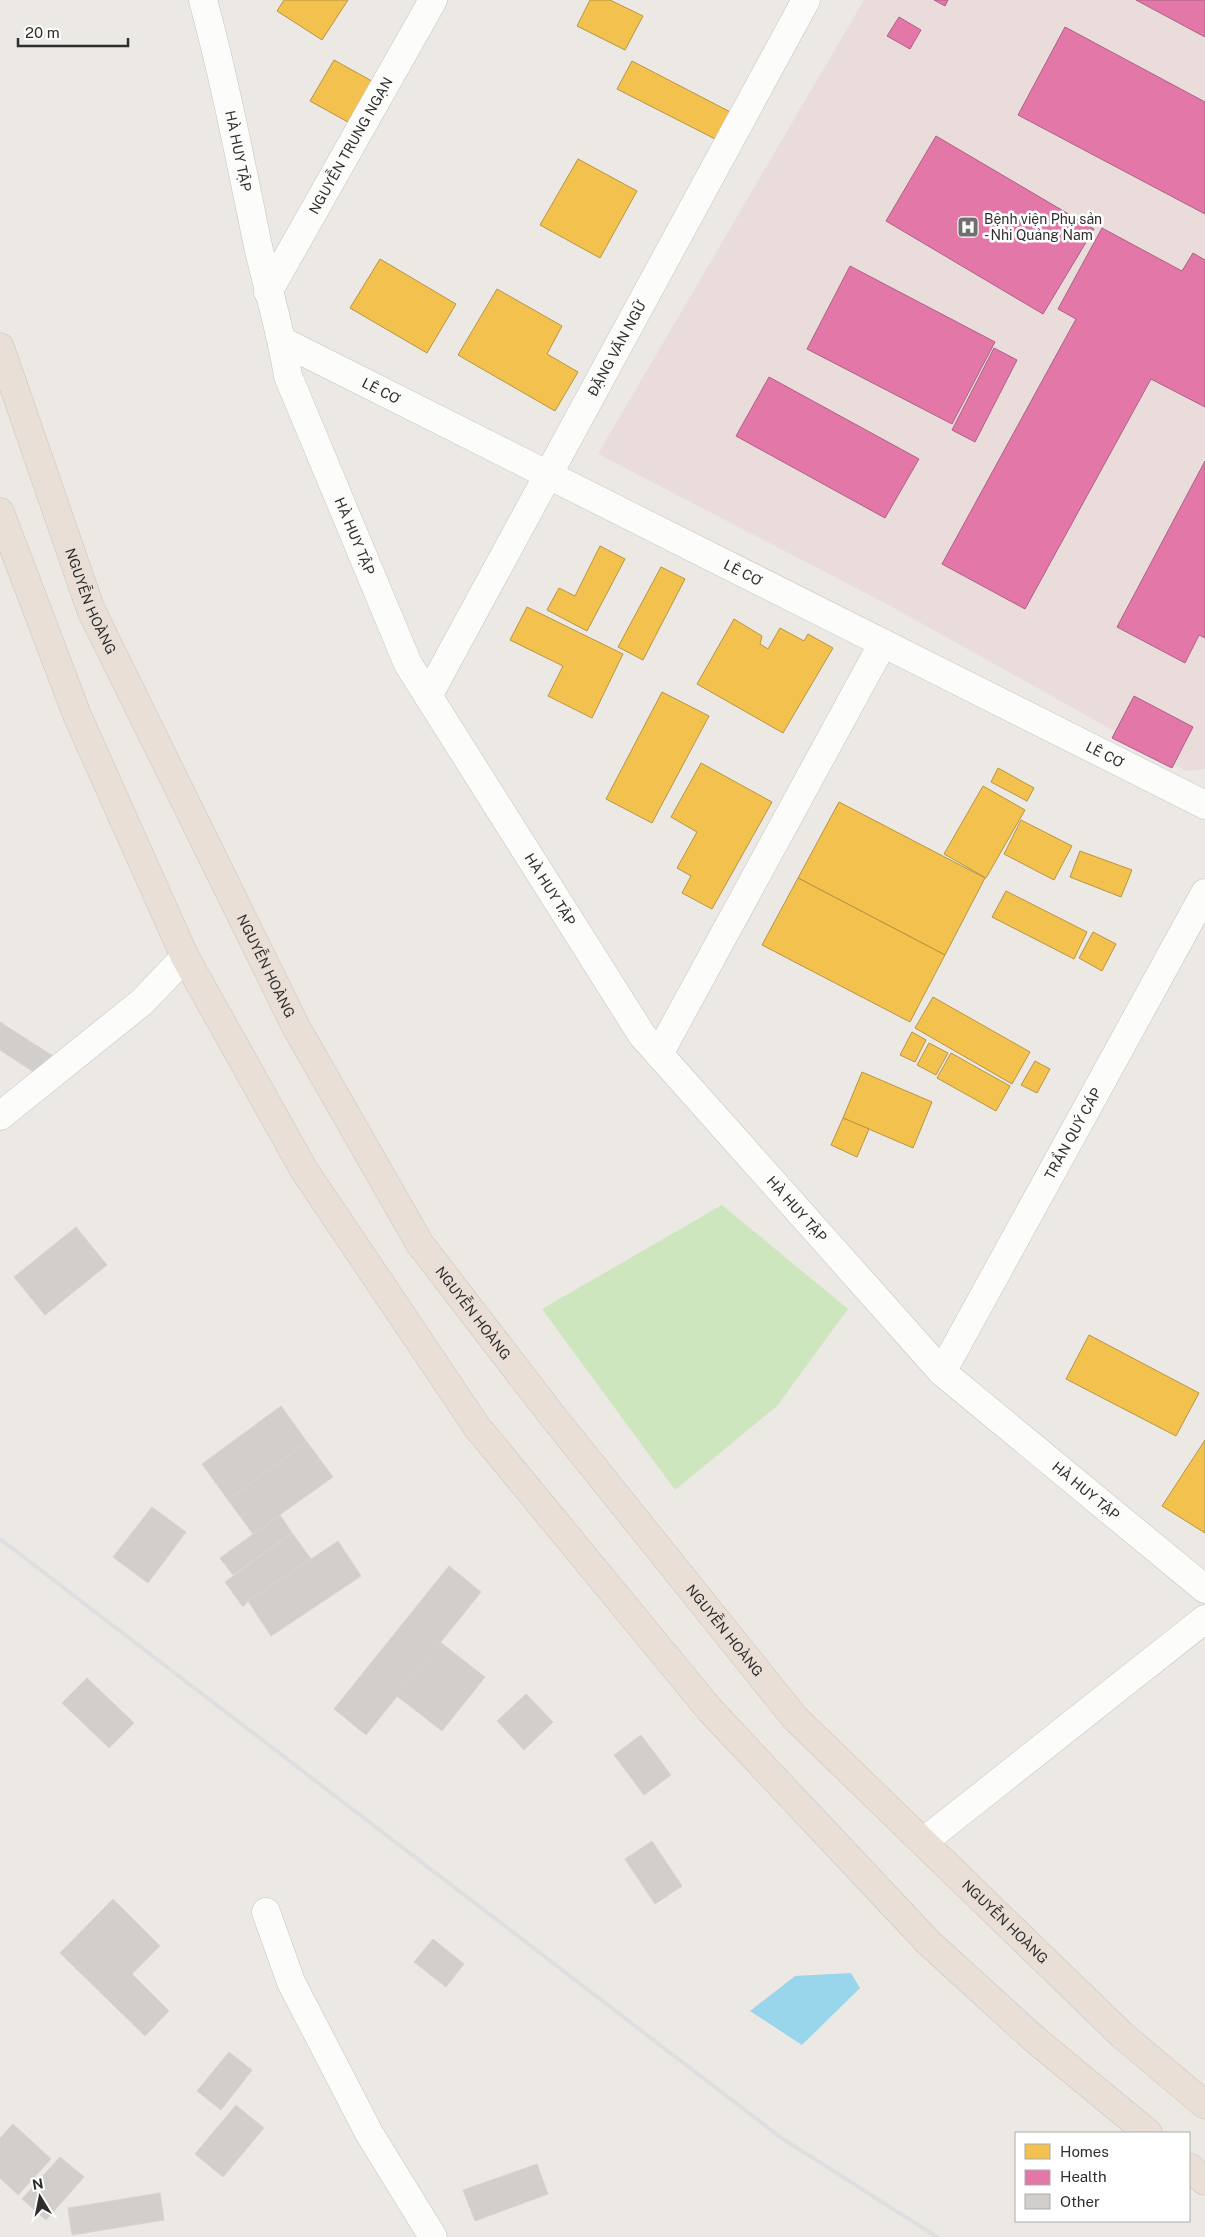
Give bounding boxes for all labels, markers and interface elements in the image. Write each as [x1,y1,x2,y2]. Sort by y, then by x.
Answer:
scale bar [18,15,128,47]
text: 20 m [25,24,60,41]
street label: NGUYỄN TRUNG NGẠN [306,74,396,217]
street label: HÀ HUY TẬP [222,109,255,193]
place label: Bệnh viện Phụ sản - Nhi Quảng Nam [984,211,1102,243]
hospital icon: Bệnh viện Phụ sản - Nhi Quảng Nam [956,215,980,239]
street label: ĐẶNG VĂN NGỮ [584,297,650,399]
street label: LÊ CƠ [359,375,403,407]
street label: HÀ HUY TẬP [332,495,378,577]
street label: NGUYỄN HOÀNG [62,546,119,657]
street label: LÊ CƠ [721,556,765,589]
street label: LÊ CƠ [1083,738,1127,771]
street label: HÀ HUY TẬP [521,850,579,928]
street label: NGUYỄN HOÀNG [234,912,298,1020]
street label: TRẦN QUÝ CÁP [1041,1085,1104,1182]
street label: HÀ HUY TẬP [763,1173,830,1245]
street label: NGUYỄN HOÀNG [432,1263,514,1363]
street label: HÀ HUY TẬP [1049,1458,1123,1523]
street label: NGUYỄN HOÀNG [683,1581,766,1680]
street label: NGUYỄN HOÀNG [959,1877,1051,1967]
legend [1015,2132,1190,2222]
text: Homes [1060,2143,1109,2160]
text: Health [1060,2168,1107,2185]
north arrow [15,2172,65,2222]
text: N [31,2175,45,2193]
text: Other [1060,2193,1100,2210]

